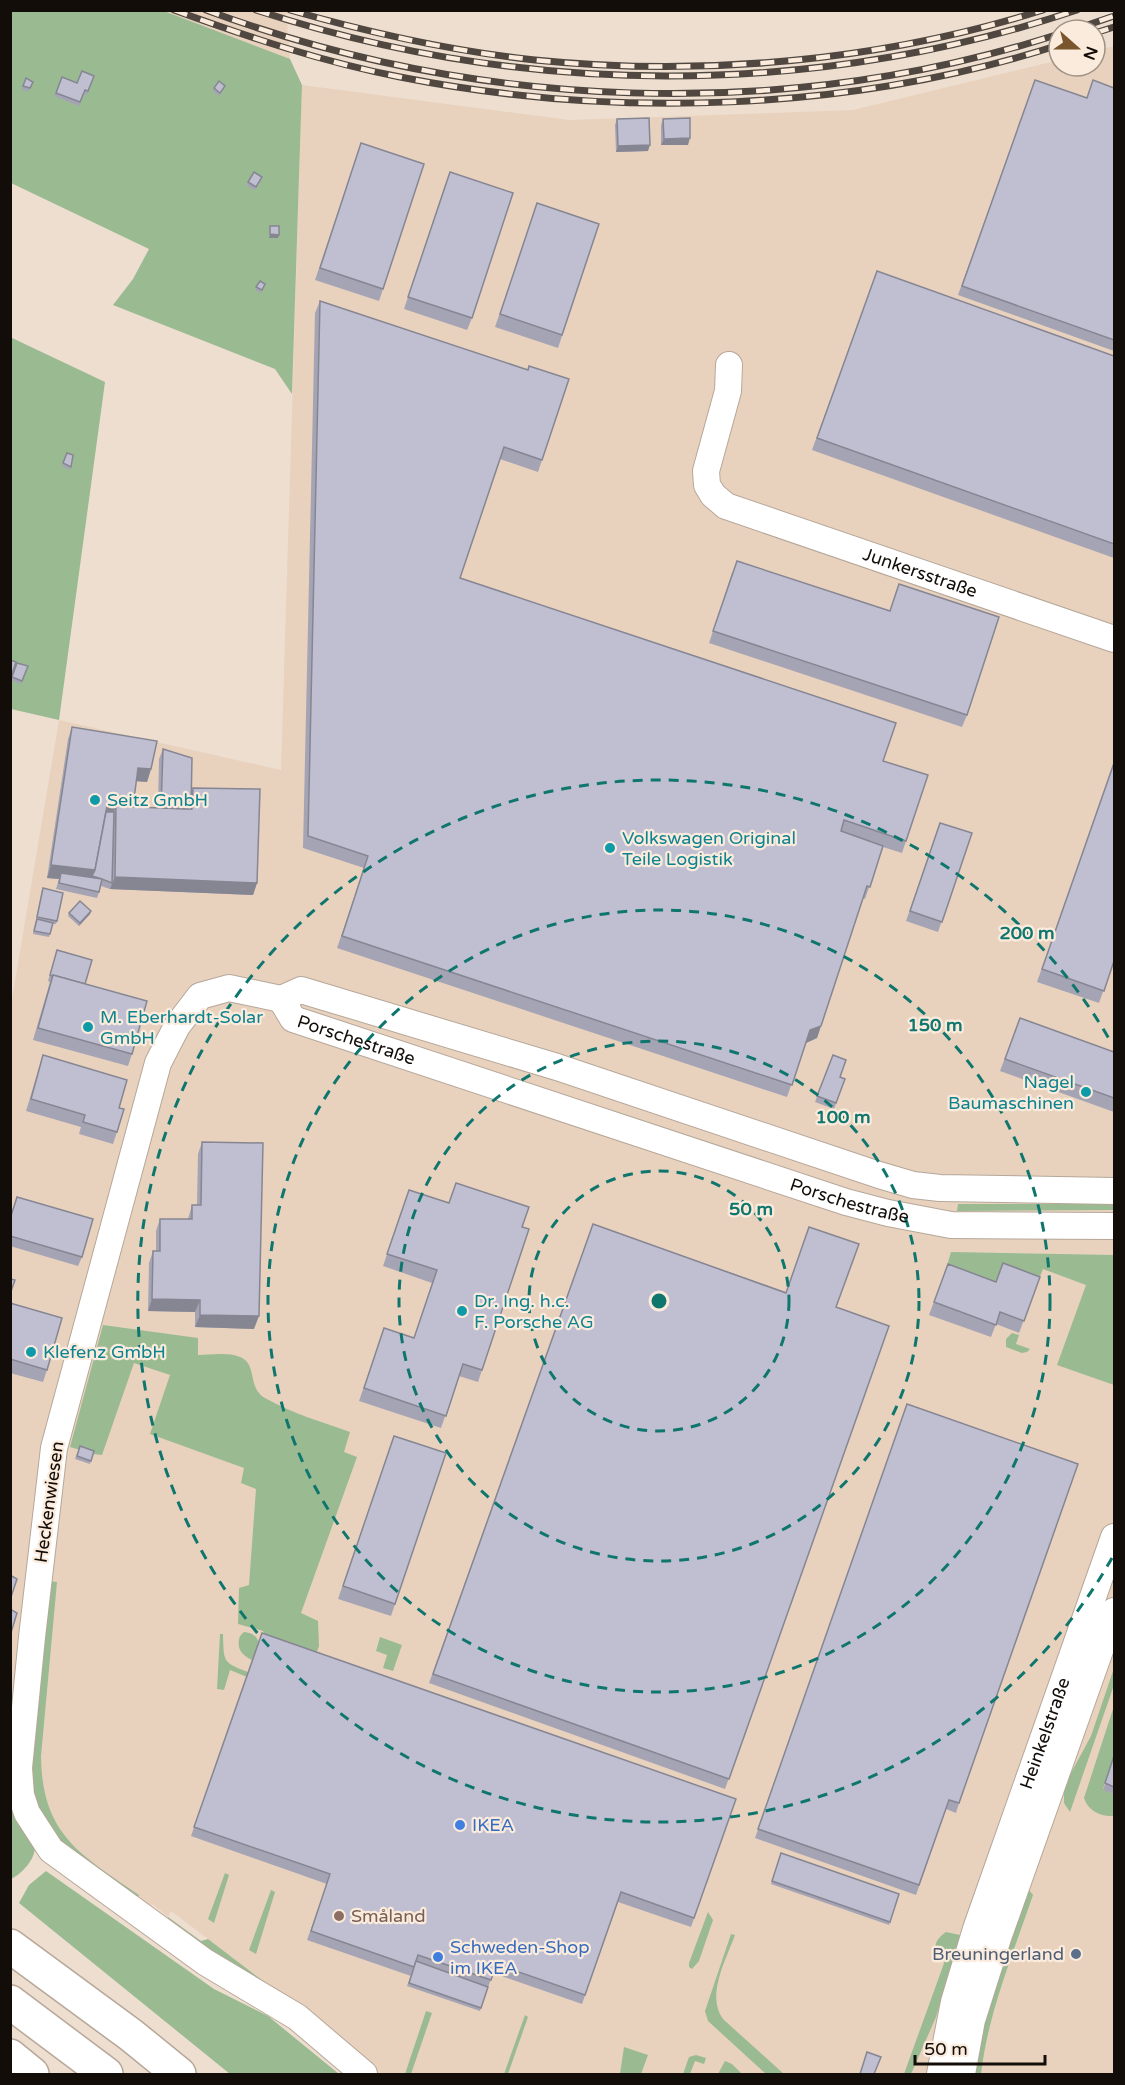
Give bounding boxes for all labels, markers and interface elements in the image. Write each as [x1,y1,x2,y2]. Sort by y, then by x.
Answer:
north arrow [1047,18,1107,78]
text: N [1078,43,1102,63]
street label: Junkersstraße [860,543,980,602]
place label: Seitz GmbH [107,789,208,811]
marker: Seitz GmbH [88,793,102,807]
place label: Volkswagen Original Teile Logistik [622,827,796,870]
marker: Volkswagen Original Teile Logistik [603,841,617,855]
text: 200 m [999,922,1055,944]
place label: M. Eberhardt-Solar GmbH [100,1006,263,1049]
street label: Porschestraße [295,1010,418,1070]
text: 150 m [907,1014,963,1036]
marker: M. Eberhardt-Solar GmbH [81,1020,95,1034]
place label: Nagel Baumaschinen [948,1071,1074,1114]
marker: Nagel Baumaschinen [1079,1085,1093,1099]
text: 100 m [815,1106,871,1128]
street label: Porschestraße [787,1173,911,1228]
text: 50 m [729,1198,773,1220]
place label: Dr. Ing. h.c. F. Porsche AG [474,1290,594,1333]
centre of rings [649,1291,669,1311]
marker: Dr. Ing. h.c. F. Porsche AG [455,1304,469,1318]
place label: Klefenz GmbH [43,1341,166,1363]
marker: Klefenz GmbH [24,1345,38,1359]
street label: Heckenwiesen [30,1440,68,1564]
street label: Heinkelstraße [1015,1675,1075,1792]
place label: IKEA [472,1814,514,1836]
marker: IKEA [453,1818,467,1832]
place label: Småland [351,1905,426,1927]
marker: Småland [332,1909,346,1923]
place label: Schweden-Shop im IKEA [450,1936,590,1979]
place label: Breuningerland [932,1943,1064,1965]
marker: Breuningerland [1069,1947,1083,1961]
marker: Schweden-Shop im IKEA [431,1950,445,1964]
scale bar [915,2028,1046,2066]
text: 50 m [924,2038,968,2060]

